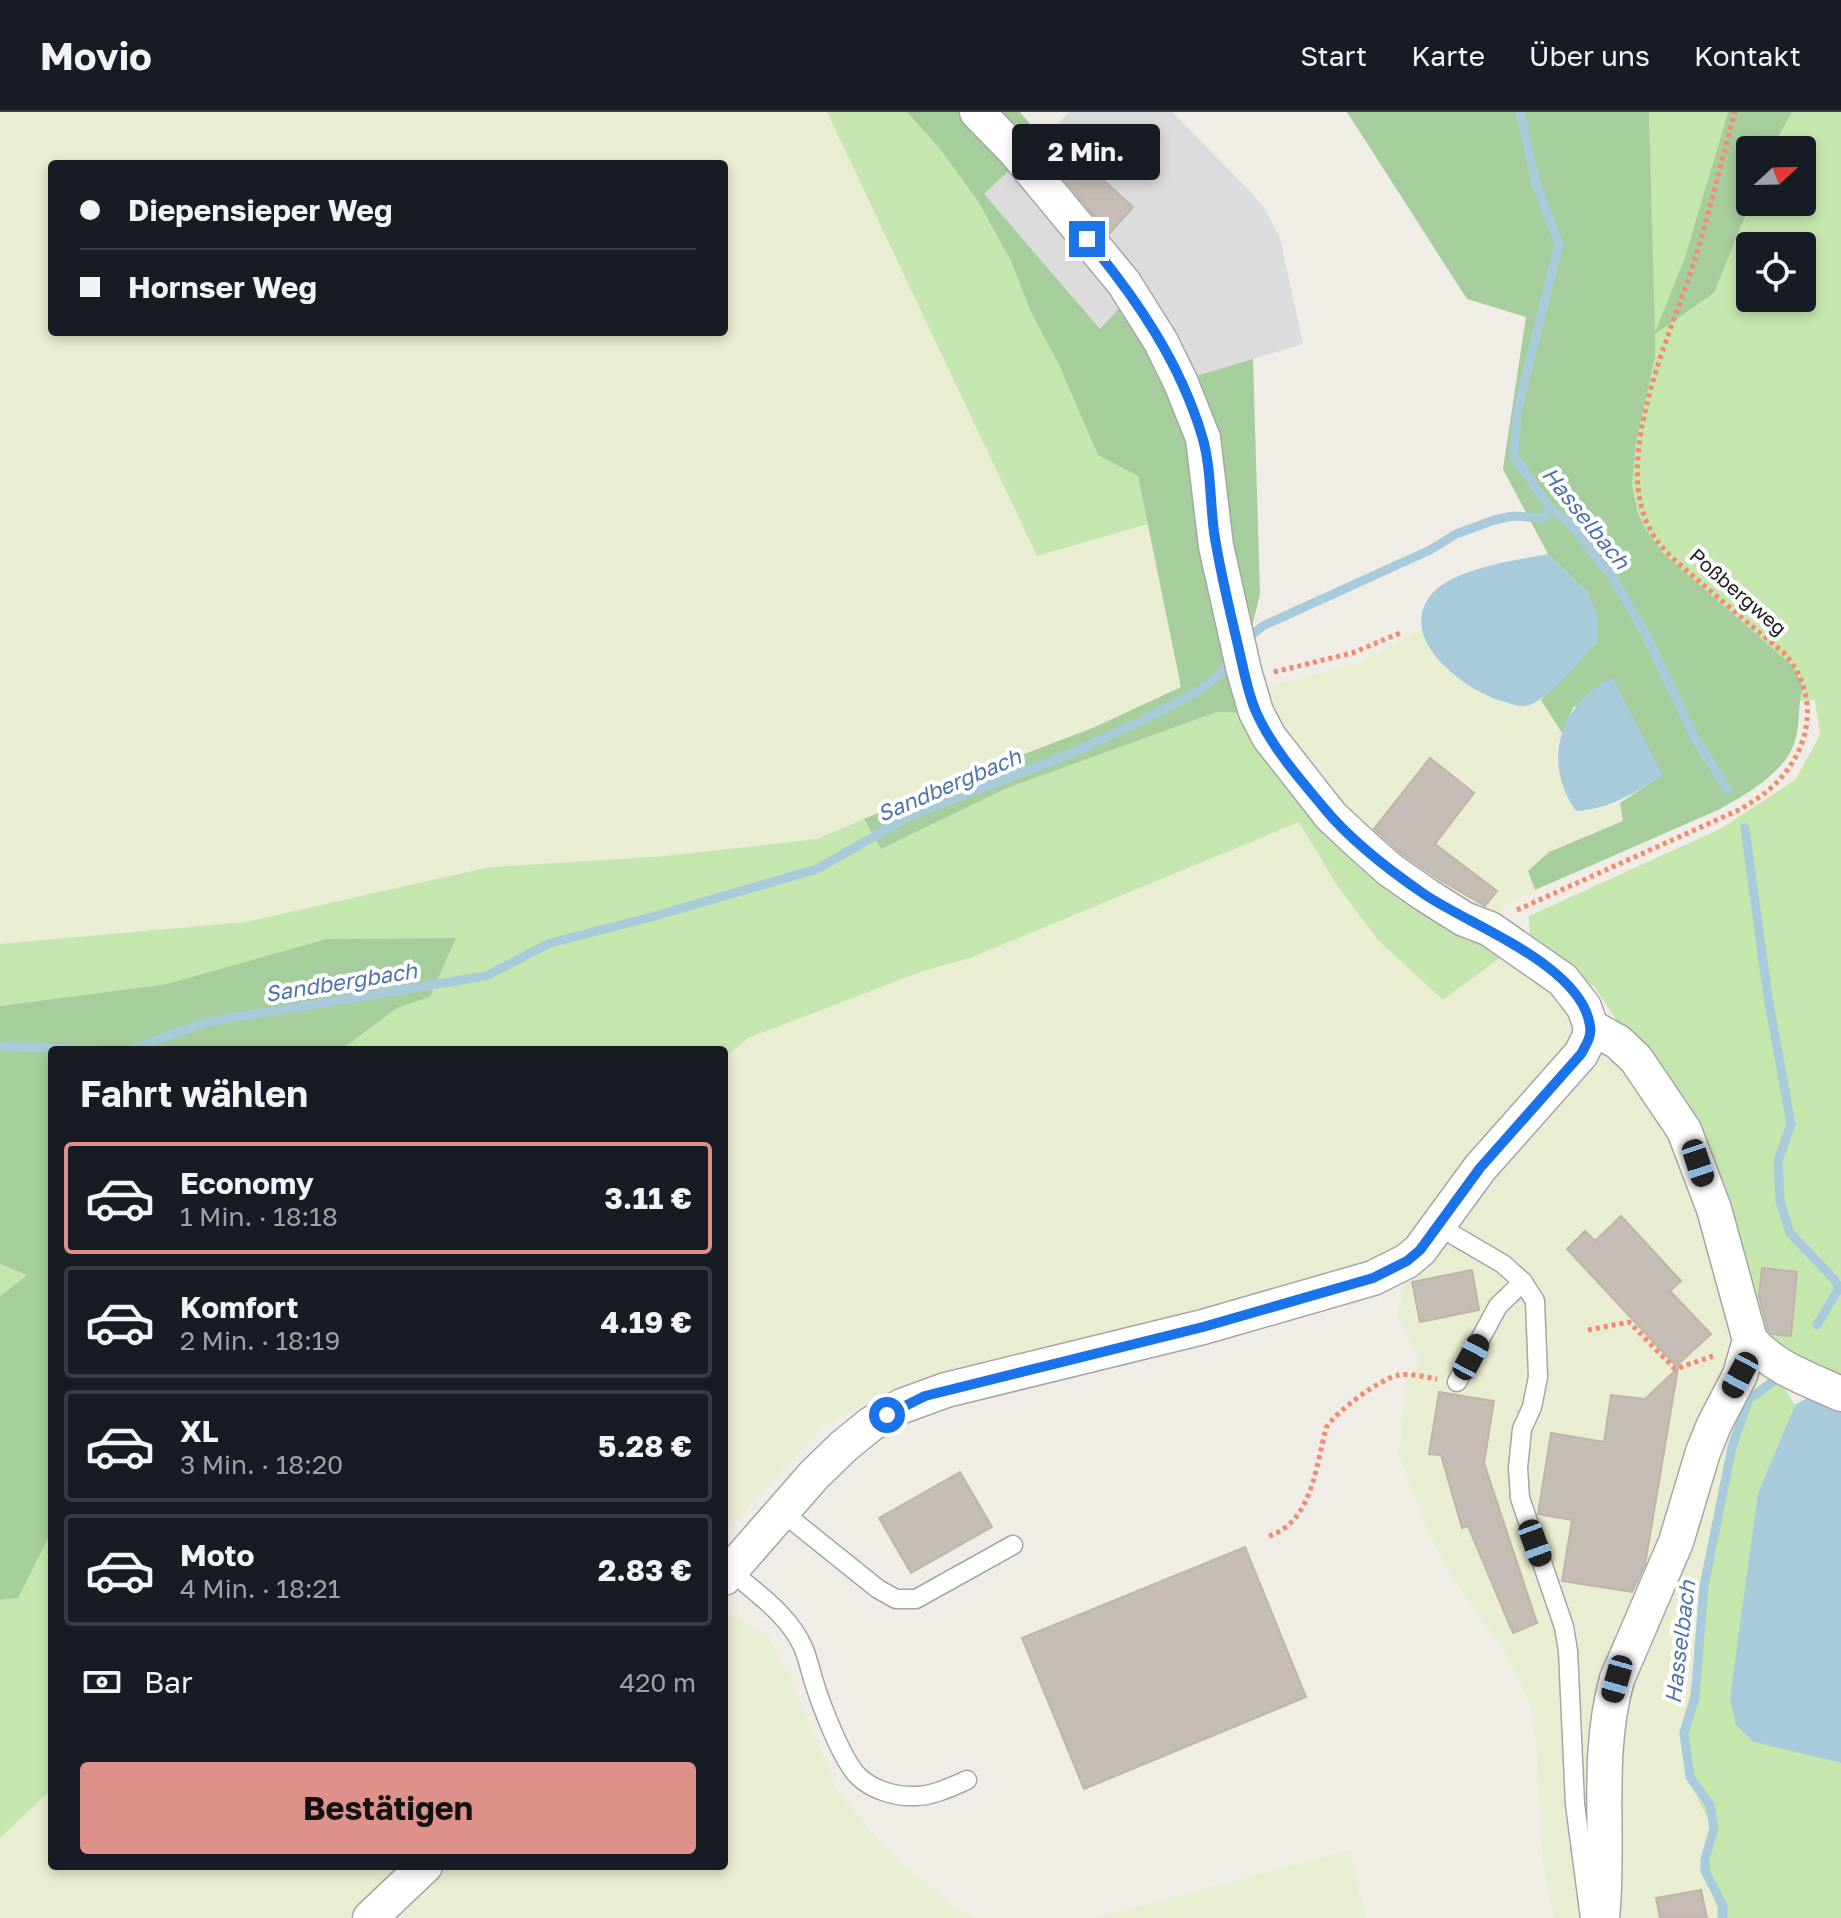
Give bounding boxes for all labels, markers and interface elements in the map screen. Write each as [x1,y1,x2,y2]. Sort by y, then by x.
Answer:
text: Movio [40,33,152,78]
text: Start [1300,39,1367,72]
text: Karte [1411,39,1485,72]
text: Über uns [1529,39,1650,72]
text: Kontakt [1694,39,1801,72]
callout: 2 Min. [1013,123,1161,179]
text: 2 Min. [1048,136,1124,167]
north arrow [1736,136,1816,216]
map controls [1736,136,1816,312]
text: Diepensieper Weg [128,192,392,228]
route end [1069,221,1105,257]
button: locate [1736,232,1816,312]
text: Hornser Weg [128,269,317,305]
water label: Hasselbach [1537,461,1637,575]
street label: Poßbergweg [1685,543,1792,640]
water label: Sandbergbach [873,742,1026,827]
water label: Sandbergbach [263,956,420,1007]
text: Fahrt wählen [80,1072,308,1115]
car [1679,1136,1717,1190]
icon: car [84,1162,156,1234]
text: Economy [180,1165,314,1201]
text: 3.11 € [605,1180,692,1216]
text: 1 Min. · 18:18 [180,1201,338,1232]
icon: car [84,1286,156,1358]
text: Komfort [180,1289,299,1325]
text: 4.19 € [601,1304,692,1340]
text: 2 Min. · 18:19 [180,1325,340,1356]
car [1449,1330,1493,1384]
car [1718,1348,1762,1402]
route start [869,1397,905,1433]
icon: car [84,1410,156,1482]
text: XL [180,1413,219,1449]
text: 5.28 € [598,1428,692,1464]
text: 3 Min. · 18:20 [180,1449,343,1480]
car [1516,1516,1554,1570]
icon: car [84,1534,156,1606]
text: Moto [180,1537,255,1573]
text: 2.83 € [598,1552,692,1588]
text: 4 Min. · 18:21 [180,1573,340,1604]
water label: Hasselbach [1659,1577,1701,1705]
car [1599,1653,1635,1705]
icon: cash [80,1660,124,1704]
text: Bar [144,1664,193,1700]
text: 420 m [619,1667,696,1698]
button: Bestätigen [80,1762,696,1854]

